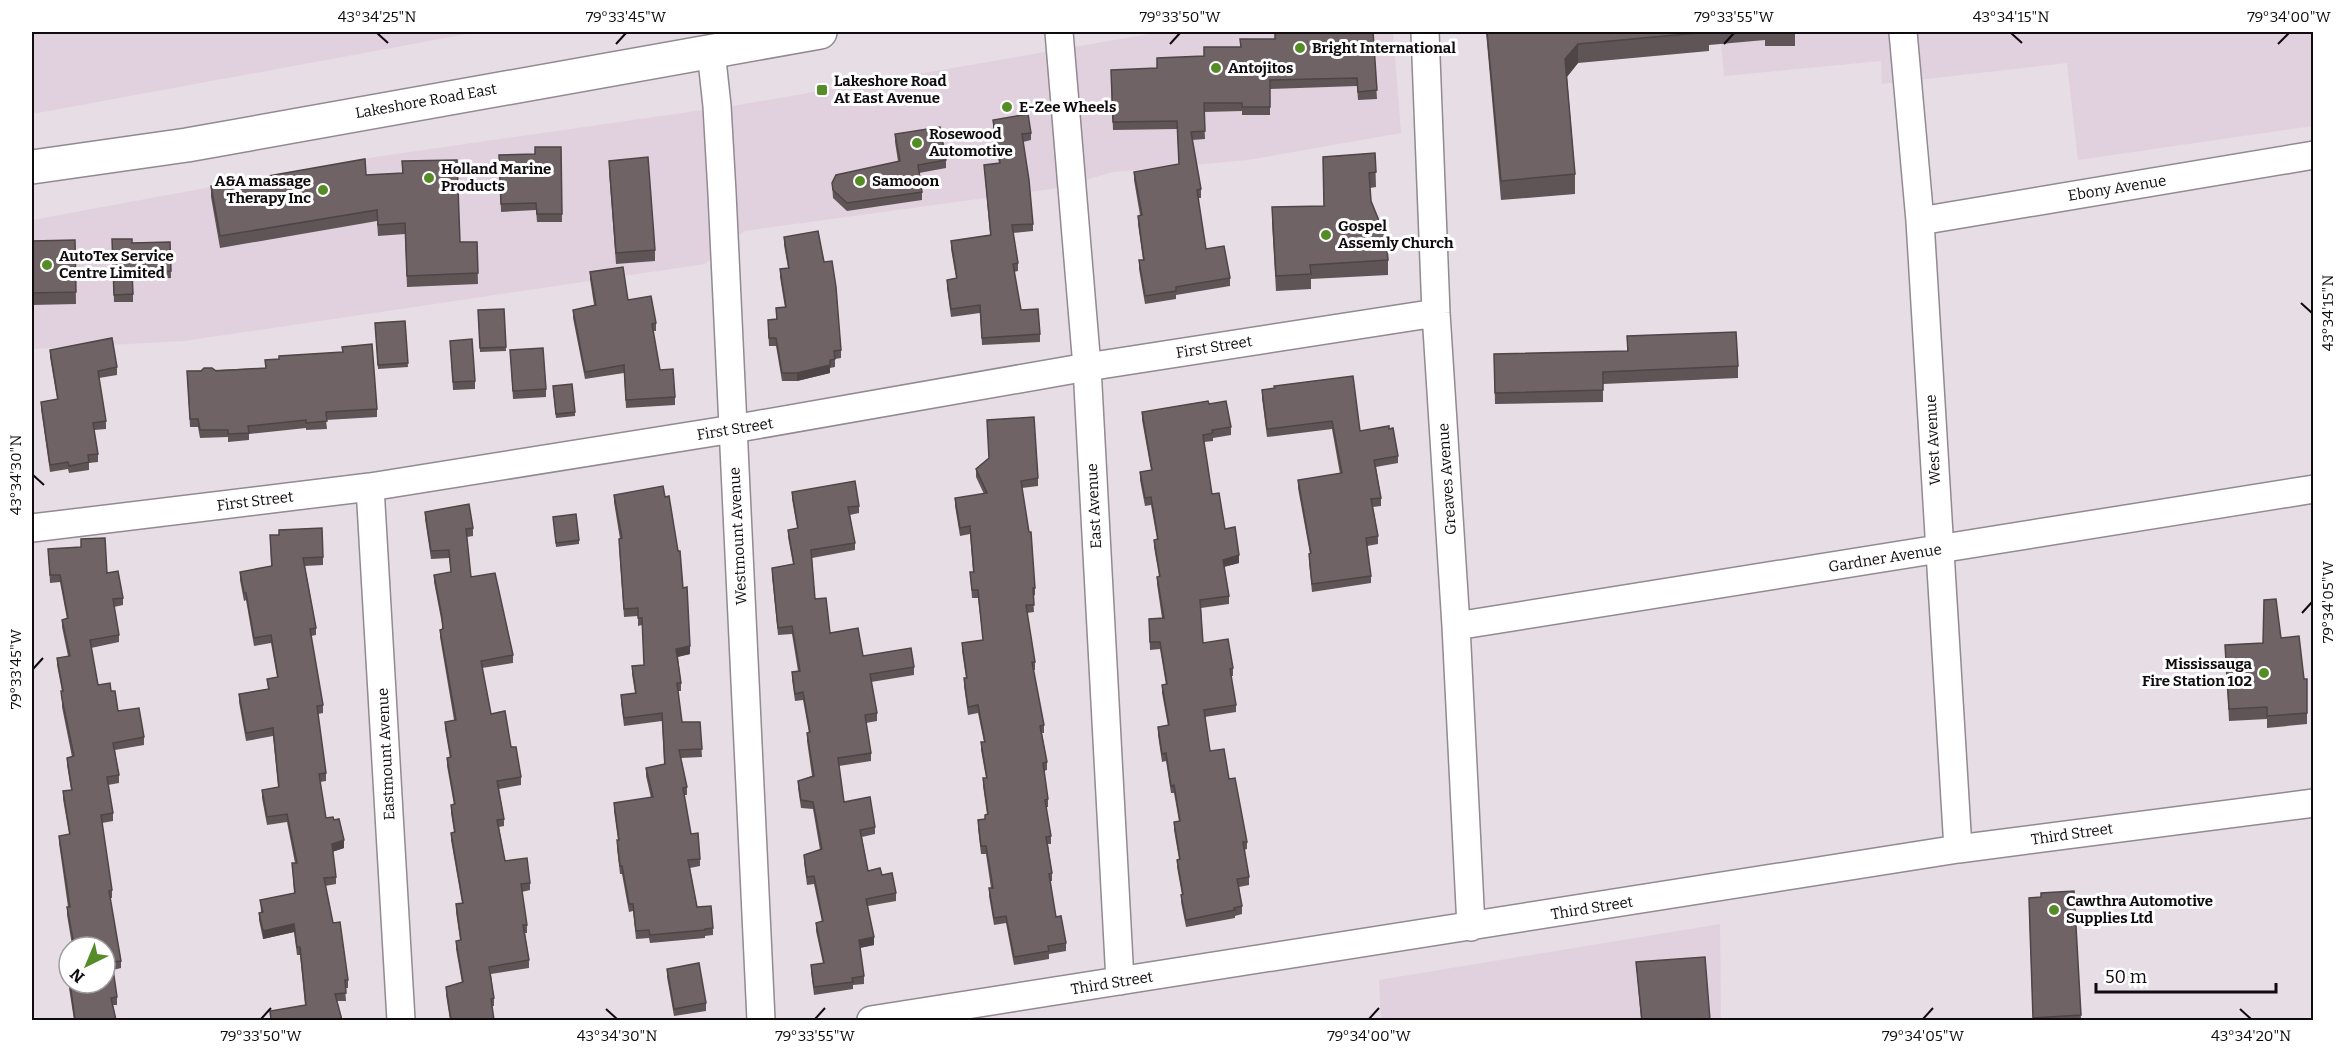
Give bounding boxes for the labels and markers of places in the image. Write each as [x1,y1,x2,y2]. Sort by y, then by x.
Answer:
place label: Bright International [1312,39,1456,57]
marker: Bright International [1293,41,1307,55]
place label: Antojitos [1228,59,1293,77]
marker: Antojitos [1209,61,1223,75]
place label: Lakeshore Road At East Avenue [834,72,947,107]
marker: Lakeshore Road At East Avenue [815,83,829,97]
place label: E-Zee Wheels [1019,98,1116,116]
marker: E-Zee Wheels [1000,100,1014,114]
place label: Rosewood Automotive [929,125,1013,160]
marker: Rosewood Automotive [910,136,924,150]
place label: Holland Marine Products [441,160,551,195]
marker: Holland Marine Products [422,171,436,185]
place label: A&A massage Therapy Inc [215,172,311,207]
place label: Samooon [872,172,939,190]
marker: Samooon [853,174,867,188]
marker: A&A massage Therapy Inc [316,183,330,197]
place label: Gospel Assemly Church [1338,217,1454,252]
marker: Gospel Assemly Church [1319,228,1333,242]
place label: AutoTex Service Centre Limited [59,247,174,282]
marker: AutoTex Service Centre Limited [40,258,54,272]
place label: Mississauga Fire Station 102 [2142,655,2253,690]
marker: Mississauga Fire Station 102 [2257,666,2271,680]
place label: Cawthra Automotive Supplies Ltd [2066,892,2213,927]
marker: Cawthra Automotive Supplies Ltd [2047,903,2061,917]

